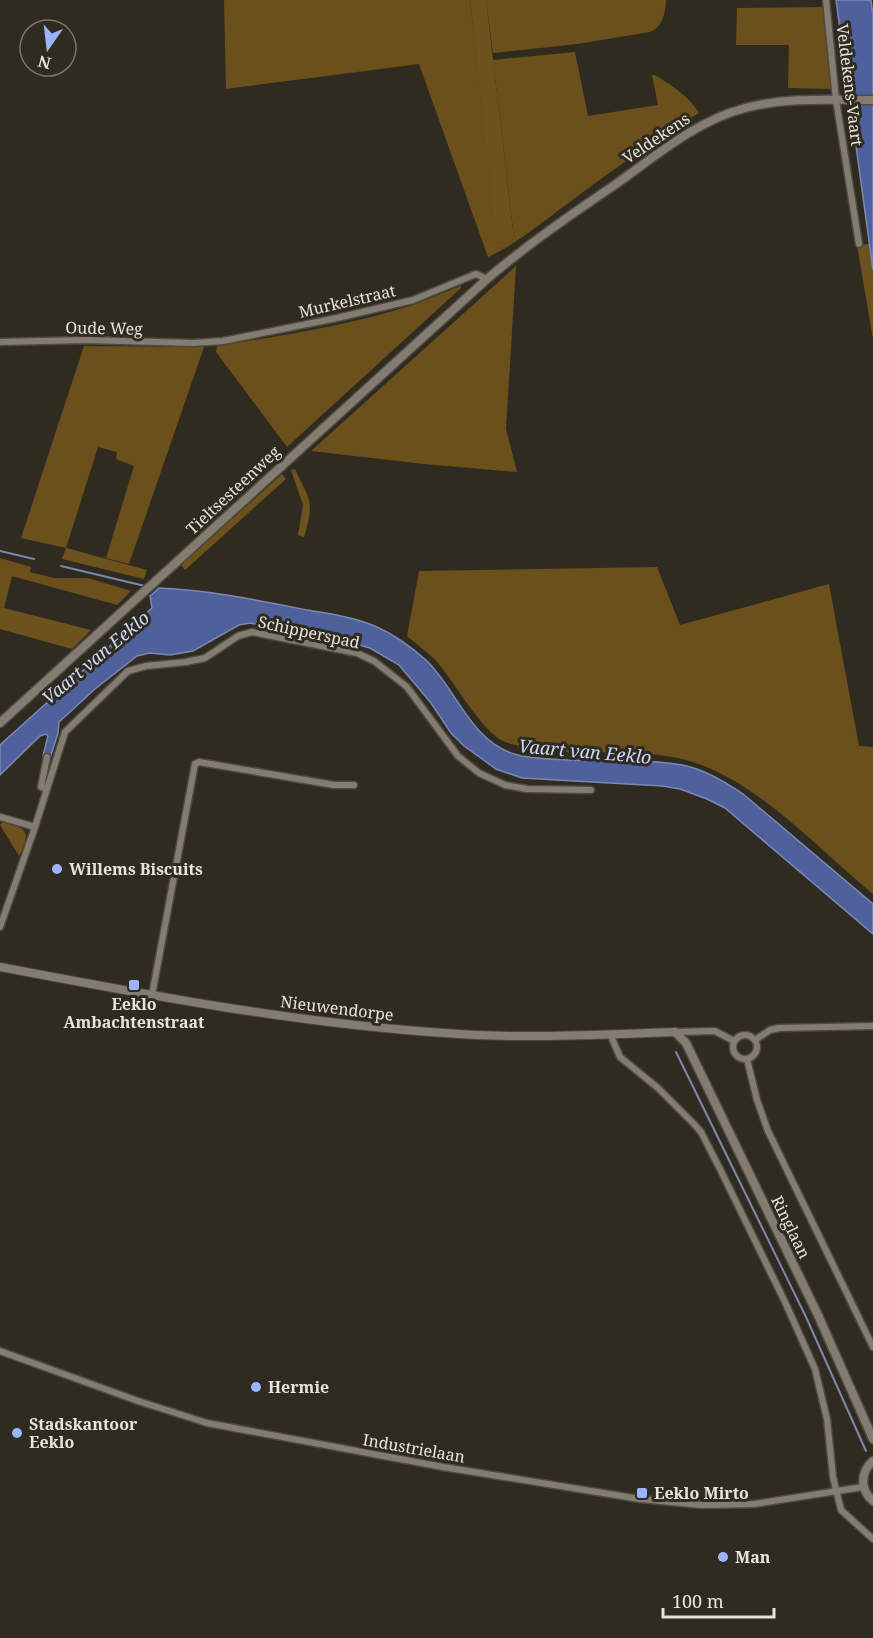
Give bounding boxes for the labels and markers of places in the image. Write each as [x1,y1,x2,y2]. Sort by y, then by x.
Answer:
place label: Willems Biscuits [69,858,203,880]
marker: Willems Biscuits [50,862,64,876]
marker: Eeklo Ambachtenstraat [127,978,141,992]
place label: Eeklo Ambachtenstraat [63,993,205,1033]
place label: Hermie [268,1376,329,1398]
marker: Hermie [249,1380,263,1394]
place label: Stadskantoor Eeklo [29,1413,138,1453]
marker: Stadskantoor Eeklo [10,1426,24,1440]
place label: Eeklo Mirto [654,1482,749,1504]
marker: Eeklo Mirto [635,1486,649,1500]
place label: Man [735,1546,771,1568]
marker: Man [716,1550,730,1564]

